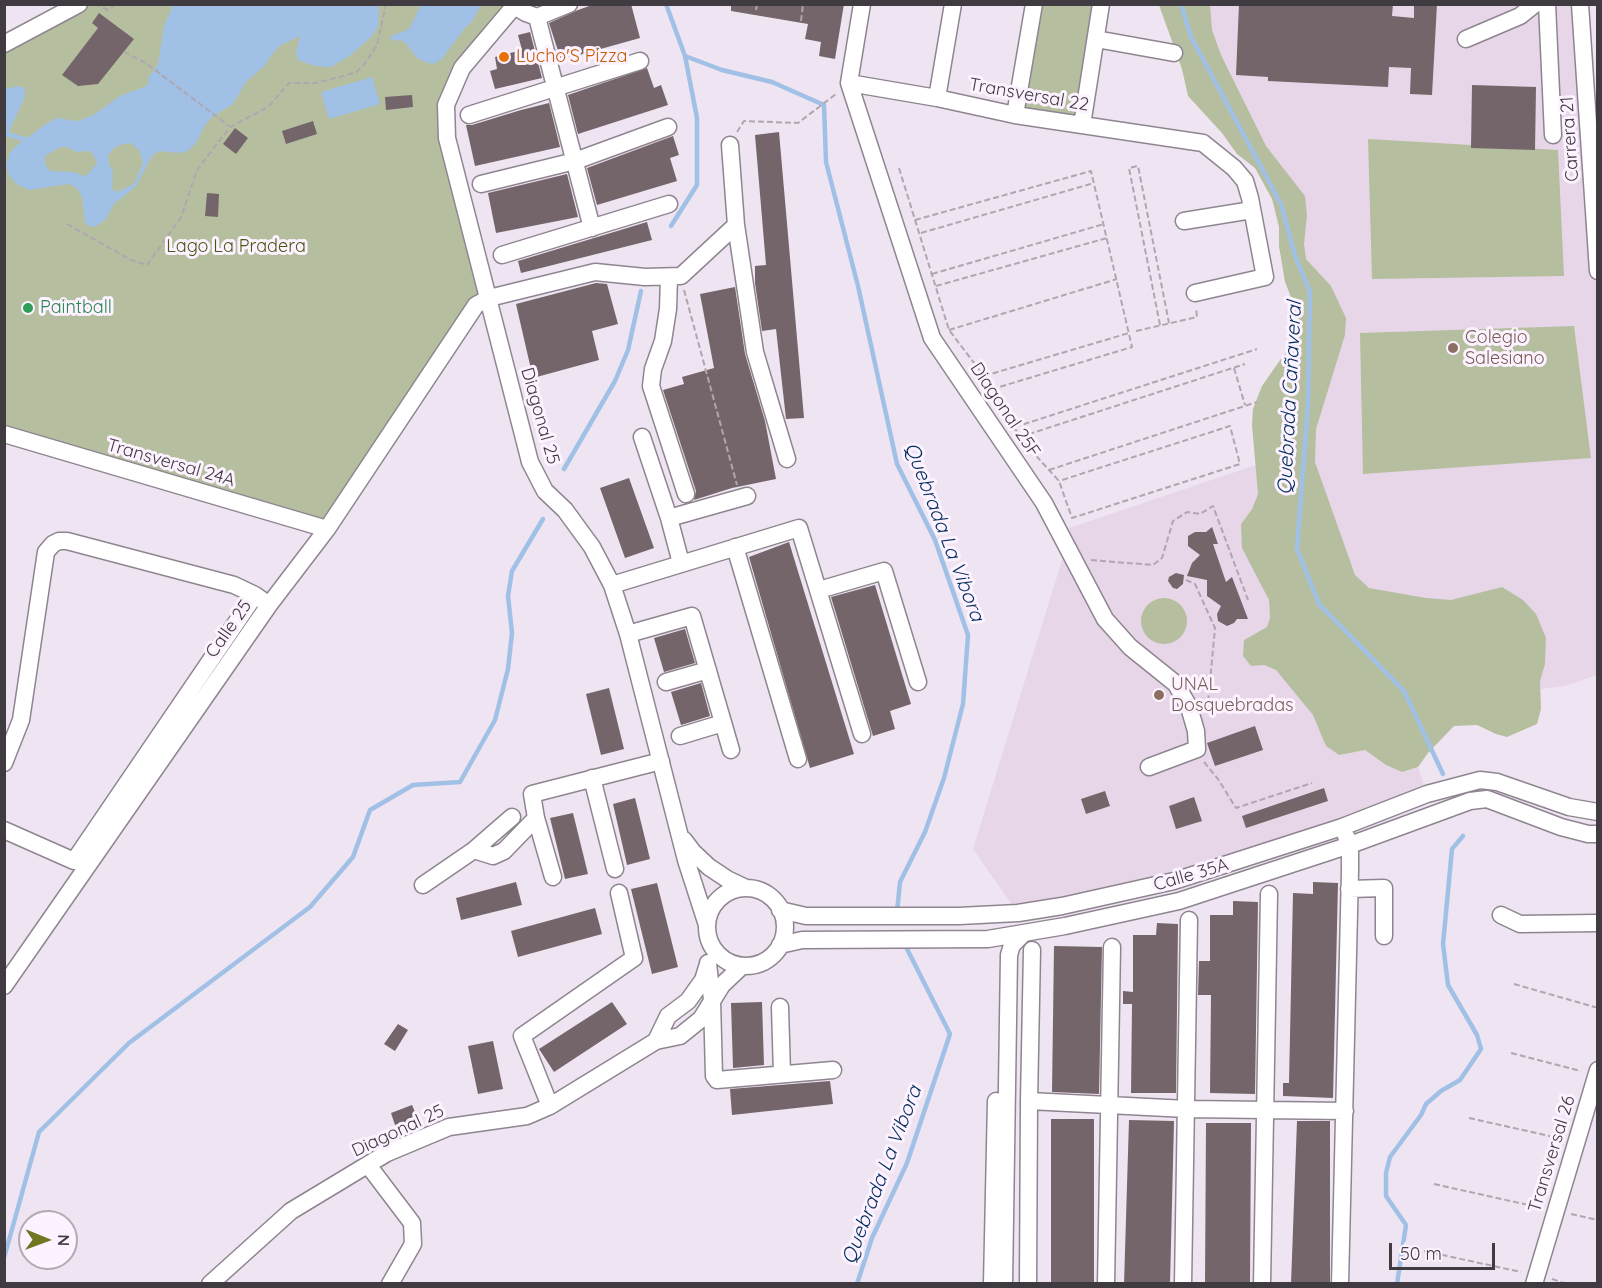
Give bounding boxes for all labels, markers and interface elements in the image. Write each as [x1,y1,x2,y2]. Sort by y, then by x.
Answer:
place label: Lucho'S Pizza [516,46,627,68]
marker: Lucho'S Pizza [497,50,511,64]
street label: Transversal 22 [967,74,1091,116]
street label: Carrera 21 [1556,96,1584,182]
park label: Lago La Pradera [166,236,306,258]
place label: Paintball [40,297,112,319]
water label: Quebrada Cañaveral [1273,300,1307,496]
marker: Paintball [21,301,35,315]
place label: Colegio Salesiano [1465,327,1545,370]
marker: Colegio Salesiano [1446,341,1460,355]
street label: Diagonal 25F [965,358,1045,462]
street label: Diagonal 25 [516,365,564,467]
street label: Transversal 24A [104,434,238,492]
water label: Quebrada La Vibora [899,439,989,625]
street label: Calle 25 [201,596,257,662]
place label: UNAL Dosquebradas [1171,674,1294,716]
marker: UNAL Dosquebradas [1152,688,1166,702]
street label: Calle 35A [1151,854,1231,896]
water label: Quebrada La Vibora [837,1082,927,1268]
street label: Transversal 26 [1524,1093,1580,1215]
street label: Diagonal 25 [348,1100,448,1162]
north arrow [18,1210,78,1270]
scale bar [1392,1231,1498,1269]
text: N [54,1234,74,1246]
text: 50 m [1400,1242,1442,1265]

